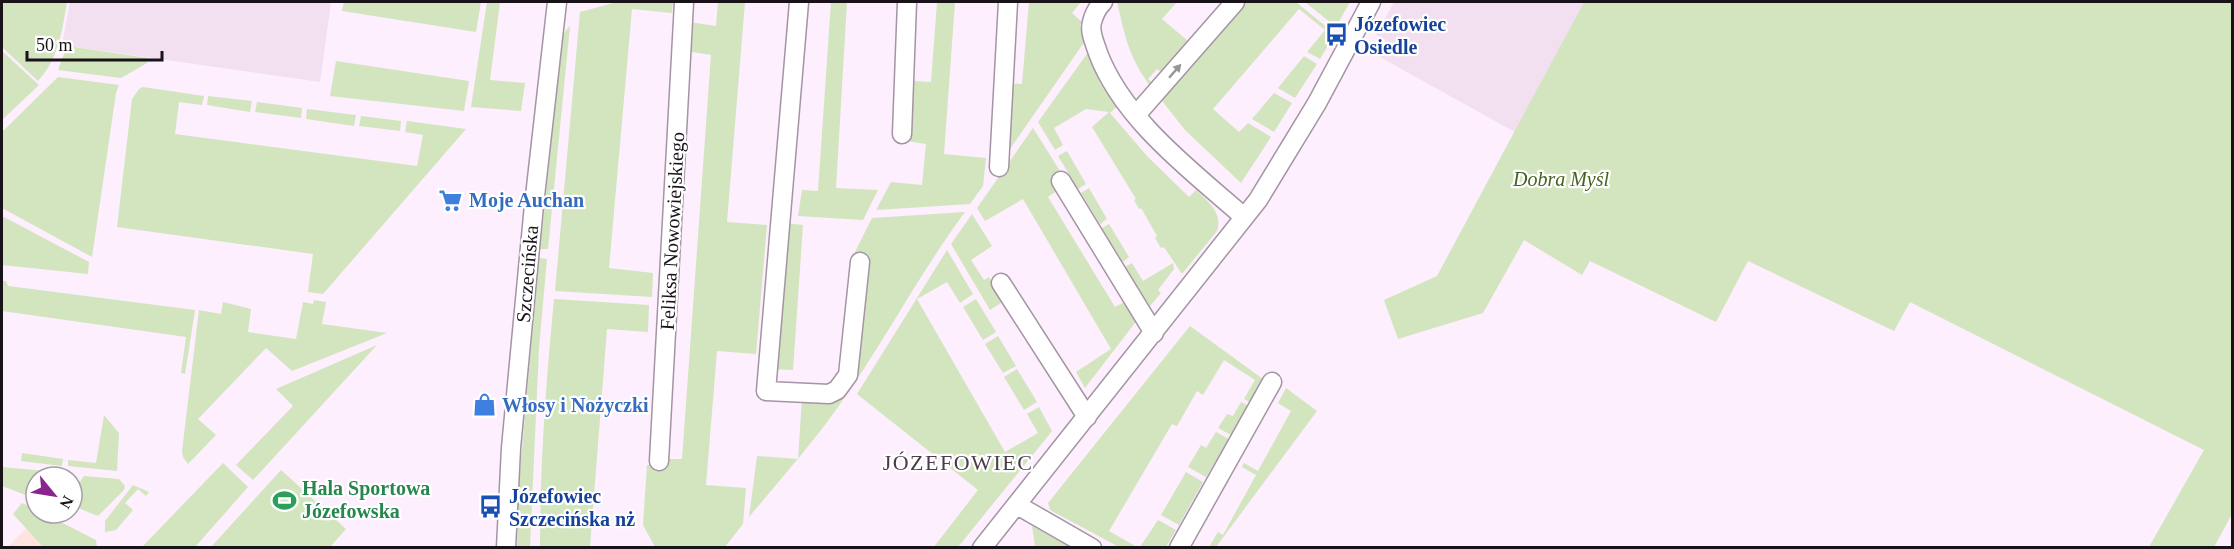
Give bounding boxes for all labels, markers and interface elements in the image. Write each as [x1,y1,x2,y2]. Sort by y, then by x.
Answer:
place label: Józefowiec Osiedle [1354,13,1446,58]
bus stop icon: Józefowiec Osiedle [1323,22,1349,48]
scale bar [27,24,162,62]
text: 50 m [36,35,73,55]
one-way arrow [1168,64,1181,79]
street label: Feliksa Nowowiejskiego [656,131,689,331]
park label: Dobra Myśl [1512,168,1609,191]
supermarket icon: Moje Auchan [438,187,464,213]
place label: Moje Auchan [469,189,584,212]
street label: Szczecińska [512,224,542,324]
shop icon: Włosy i Nożyczki [471,392,497,418]
place label: Włosy i Nożyczki [502,394,649,417]
district label: JÓZEFOWIEC [883,450,1033,475]
north arrow [24,465,84,525]
place label: Hala Sportowa Józefowska [302,477,430,522]
place label: Józefowiec Szczecińska nż [509,485,635,530]
sports icon: Hala Sportowa Józefowska [271,487,297,513]
text: N [56,493,77,512]
bus stop icon: Józefowiec Szczecińska nż [478,494,504,520]

